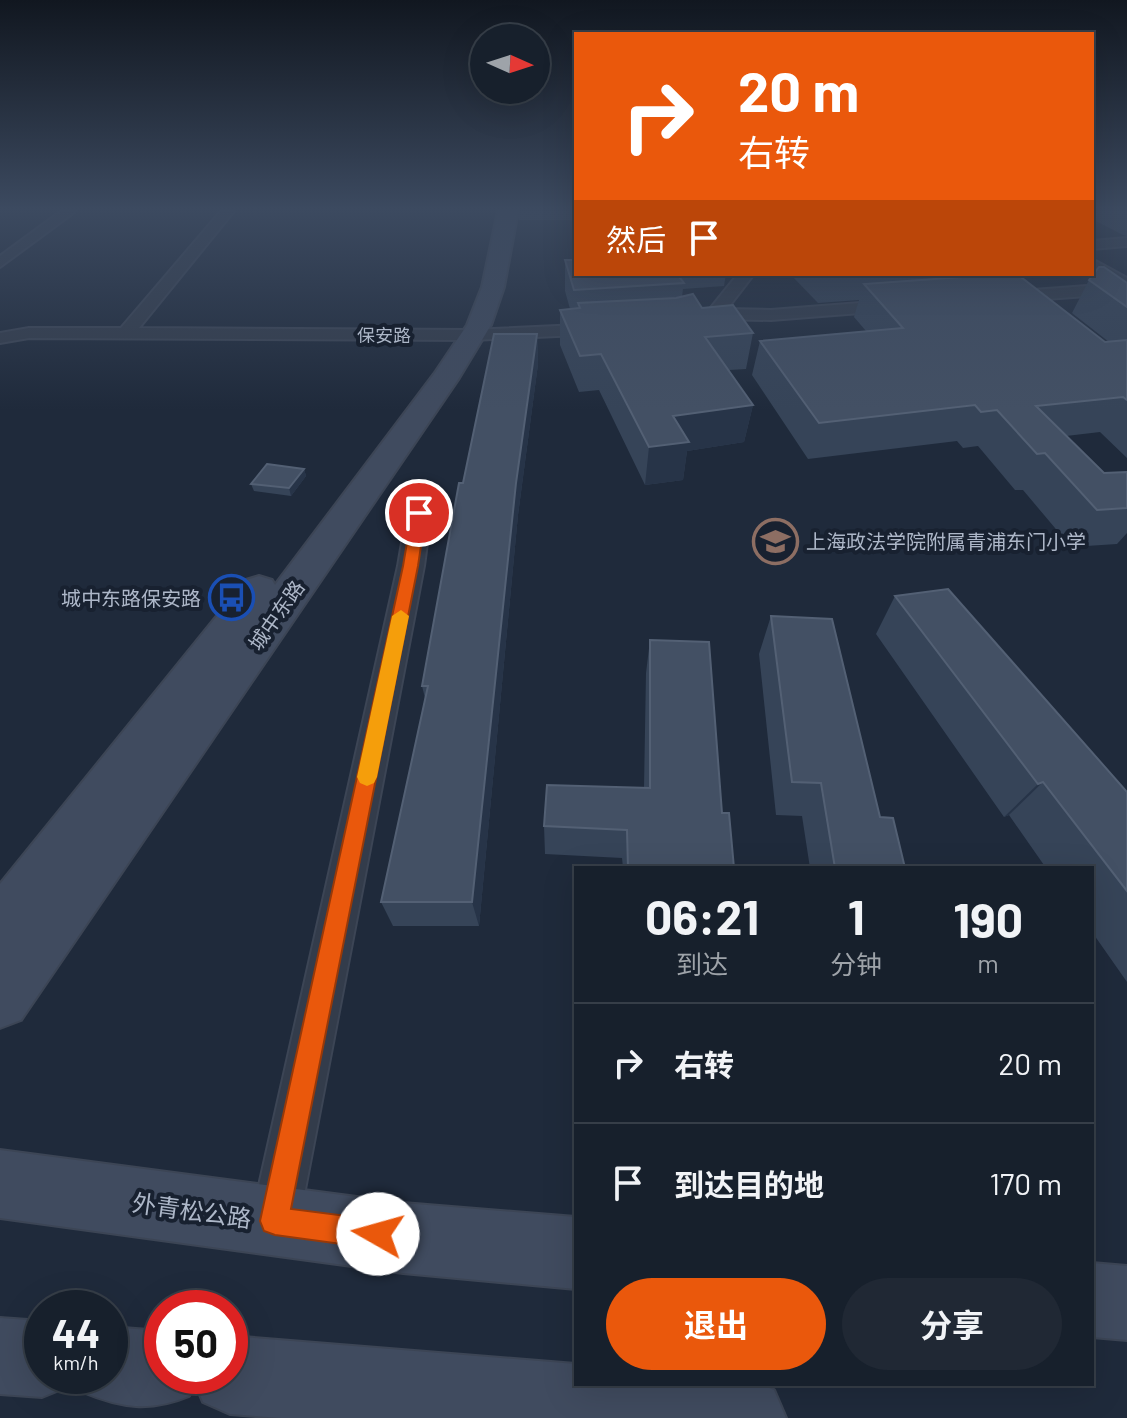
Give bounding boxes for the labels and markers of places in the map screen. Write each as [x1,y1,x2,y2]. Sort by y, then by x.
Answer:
pin [385,479,453,547]
school or university icon: 上海政法学院附属青浦东门小学 [751,517,799,565]
place label: 上海政法学院附属青浦东门小学 [806,529,1086,553]
bus stop icon: 城中东路保安路 [208,574,256,622]
place label: 城中东路保安路 [61,586,201,610]

